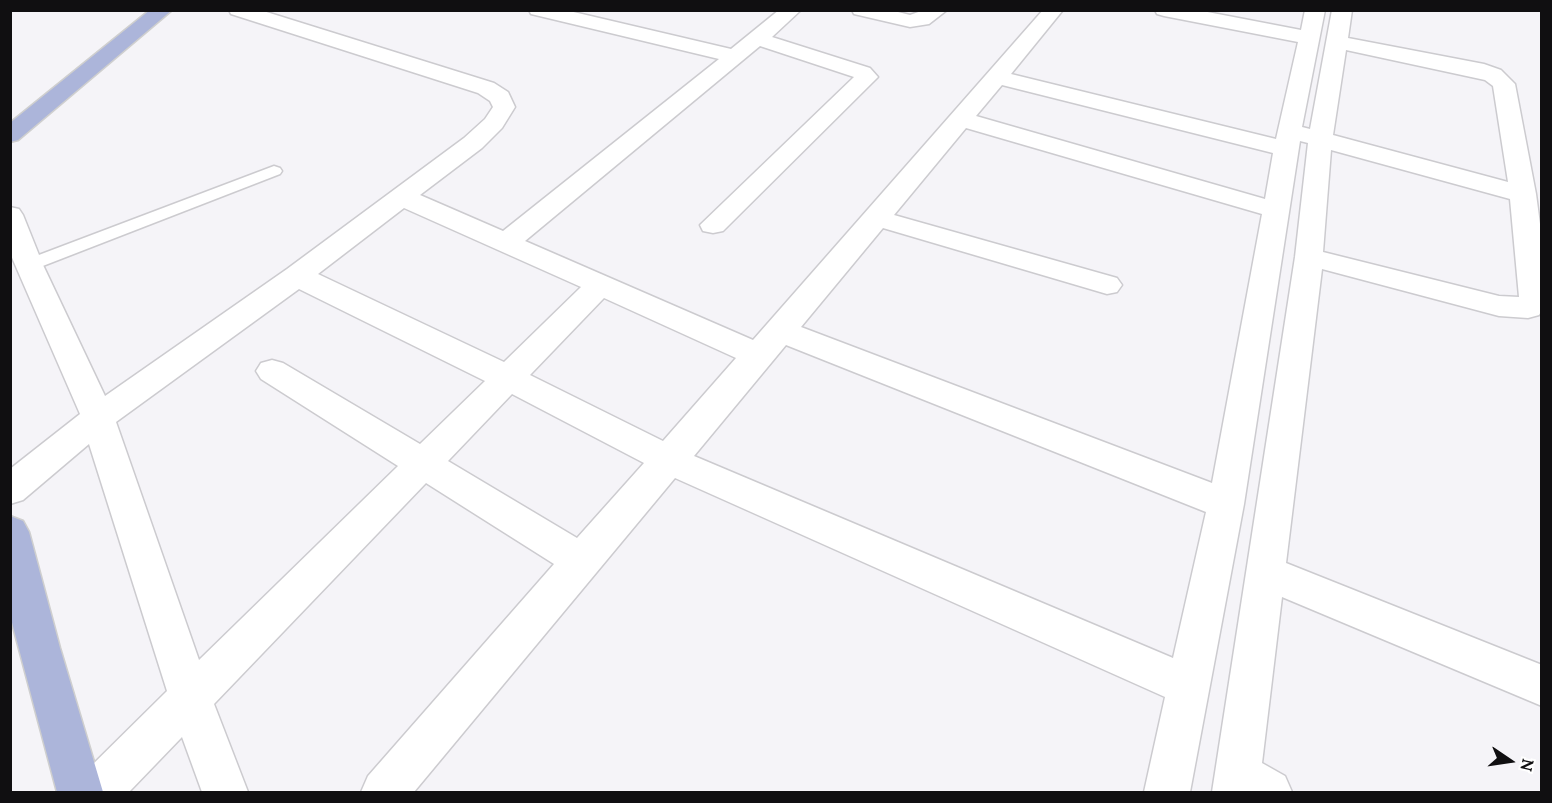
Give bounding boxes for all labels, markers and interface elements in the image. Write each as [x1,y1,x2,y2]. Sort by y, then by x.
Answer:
north arrow [1480,731,1540,791]
text: N [1516,757,1539,773]

